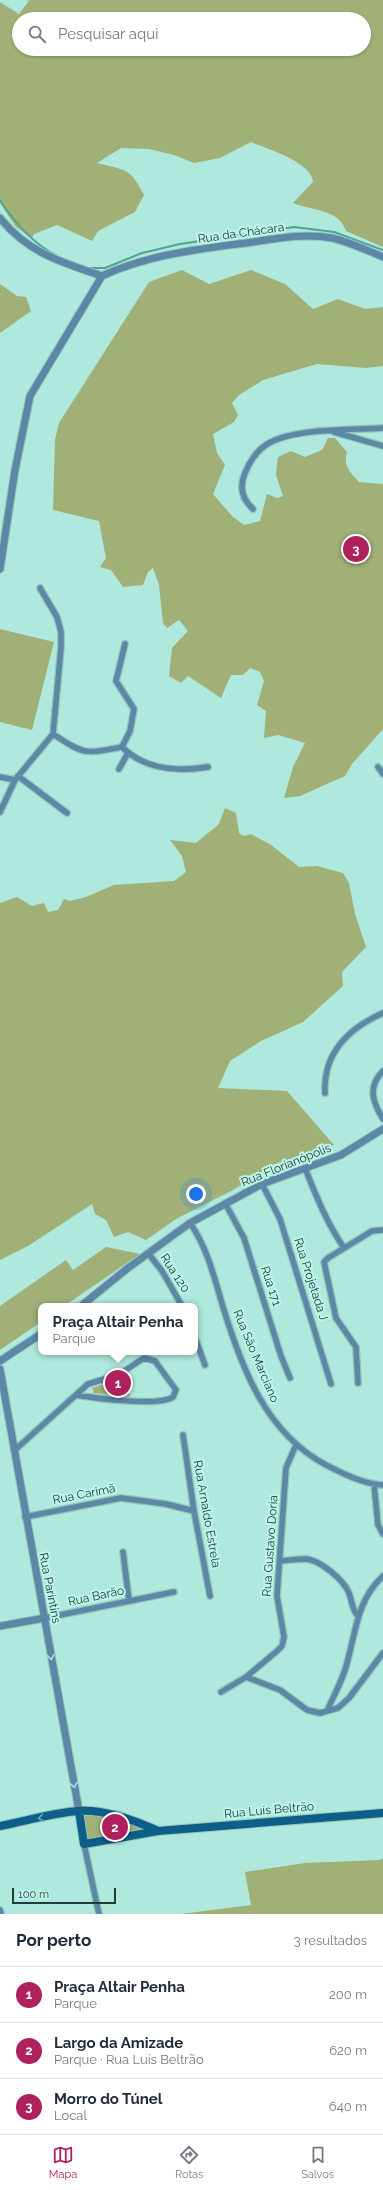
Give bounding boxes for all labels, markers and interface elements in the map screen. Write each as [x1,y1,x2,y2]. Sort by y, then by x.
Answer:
search box [12,12,371,56]
icon: search [26,23,48,45]
text: Pesquisar aqui [58,25,158,43]
street label: Rua da Chácara [197,220,285,246]
pin: 3 [343,534,369,564]
street label: Rua Florianópolis [239,1141,333,1189]
your location [186,1184,206,1204]
street label: Rua Projetada J [291,1236,331,1322]
street label: Rua 120 [157,1251,193,1295]
street label: Rua 171 [258,1264,284,1308]
popup [38,1303,198,1355]
street label: Rua São Marciano [230,1308,282,1404]
text: Praça Altair Penha [53,1313,183,1331]
text: Parque [53,1331,95,1346]
pin: 1 [105,1368,131,1398]
street label: Rua Arnaldo Estrela [191,1459,223,1569]
street label: Rua Carimã [51,1481,117,1507]
street label: Rua Gustavo Doria [259,1495,281,1597]
street label: Rua Parintins [36,1552,64,1625]
street label: Rua Barão [67,1583,125,1609]
one-way arrow [47,1654,55,1660]
one-way arrow [70,1782,78,1788]
street label: Rua Luís Beltrão [223,1799,315,1821]
pin: 2 [102,1812,128,1842]
one-way arrow [38,1814,44,1822]
scale bar [12,1886,116,1905]
text: 100 m [18,1888,49,1901]
text: Por perto [16,1930,91,1950]
text: 3 resultados [294,1933,367,1948]
text: Praça Altair Penha [54,1978,185,1996]
text: 1 [26,1987,32,2002]
text: 200 m [329,1987,367,2002]
text: Parque [54,1996,97,2011]
text: Largo da Amizade [54,2034,183,2052]
text: 2 [25,2043,33,2058]
text: 620 m [329,2043,367,2058]
text: Parque · Rua Luís Beltrão [54,2052,204,2067]
text: Morro do Túnel [54,2090,163,2108]
text: 3 [25,2099,33,2114]
text: 640 m [329,2099,367,2114]
text: Local [54,2108,87,2123]
tab: Mapa [49,2144,77,2181]
tab: Rotas [175,2144,203,2181]
tab: Salvos [301,2144,334,2181]

